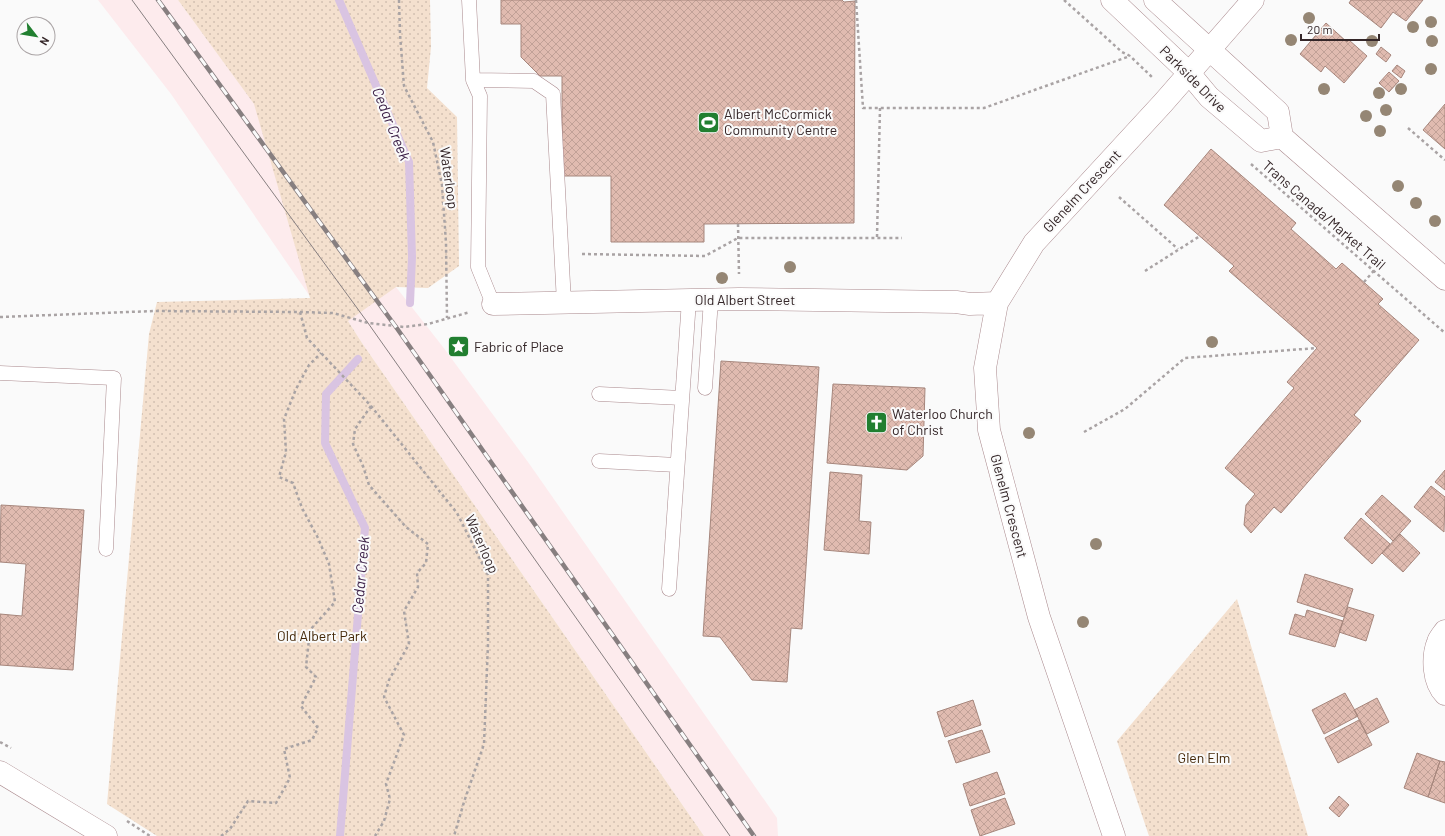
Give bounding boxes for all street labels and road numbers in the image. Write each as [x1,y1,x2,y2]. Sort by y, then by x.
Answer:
street label: Parkside Drive [1157,42,1230,115]
street label: Waterloop [437,146,462,210]
street label: Glenelm Crescent [1039,146,1124,235]
street label: Trans Canada/Market Trail [1259,156,1389,273]
street label: Old Albert Street [695,291,795,308]
street label: Glenelm Crescent [987,452,1032,560]
street label: Waterloop [462,512,503,576]

